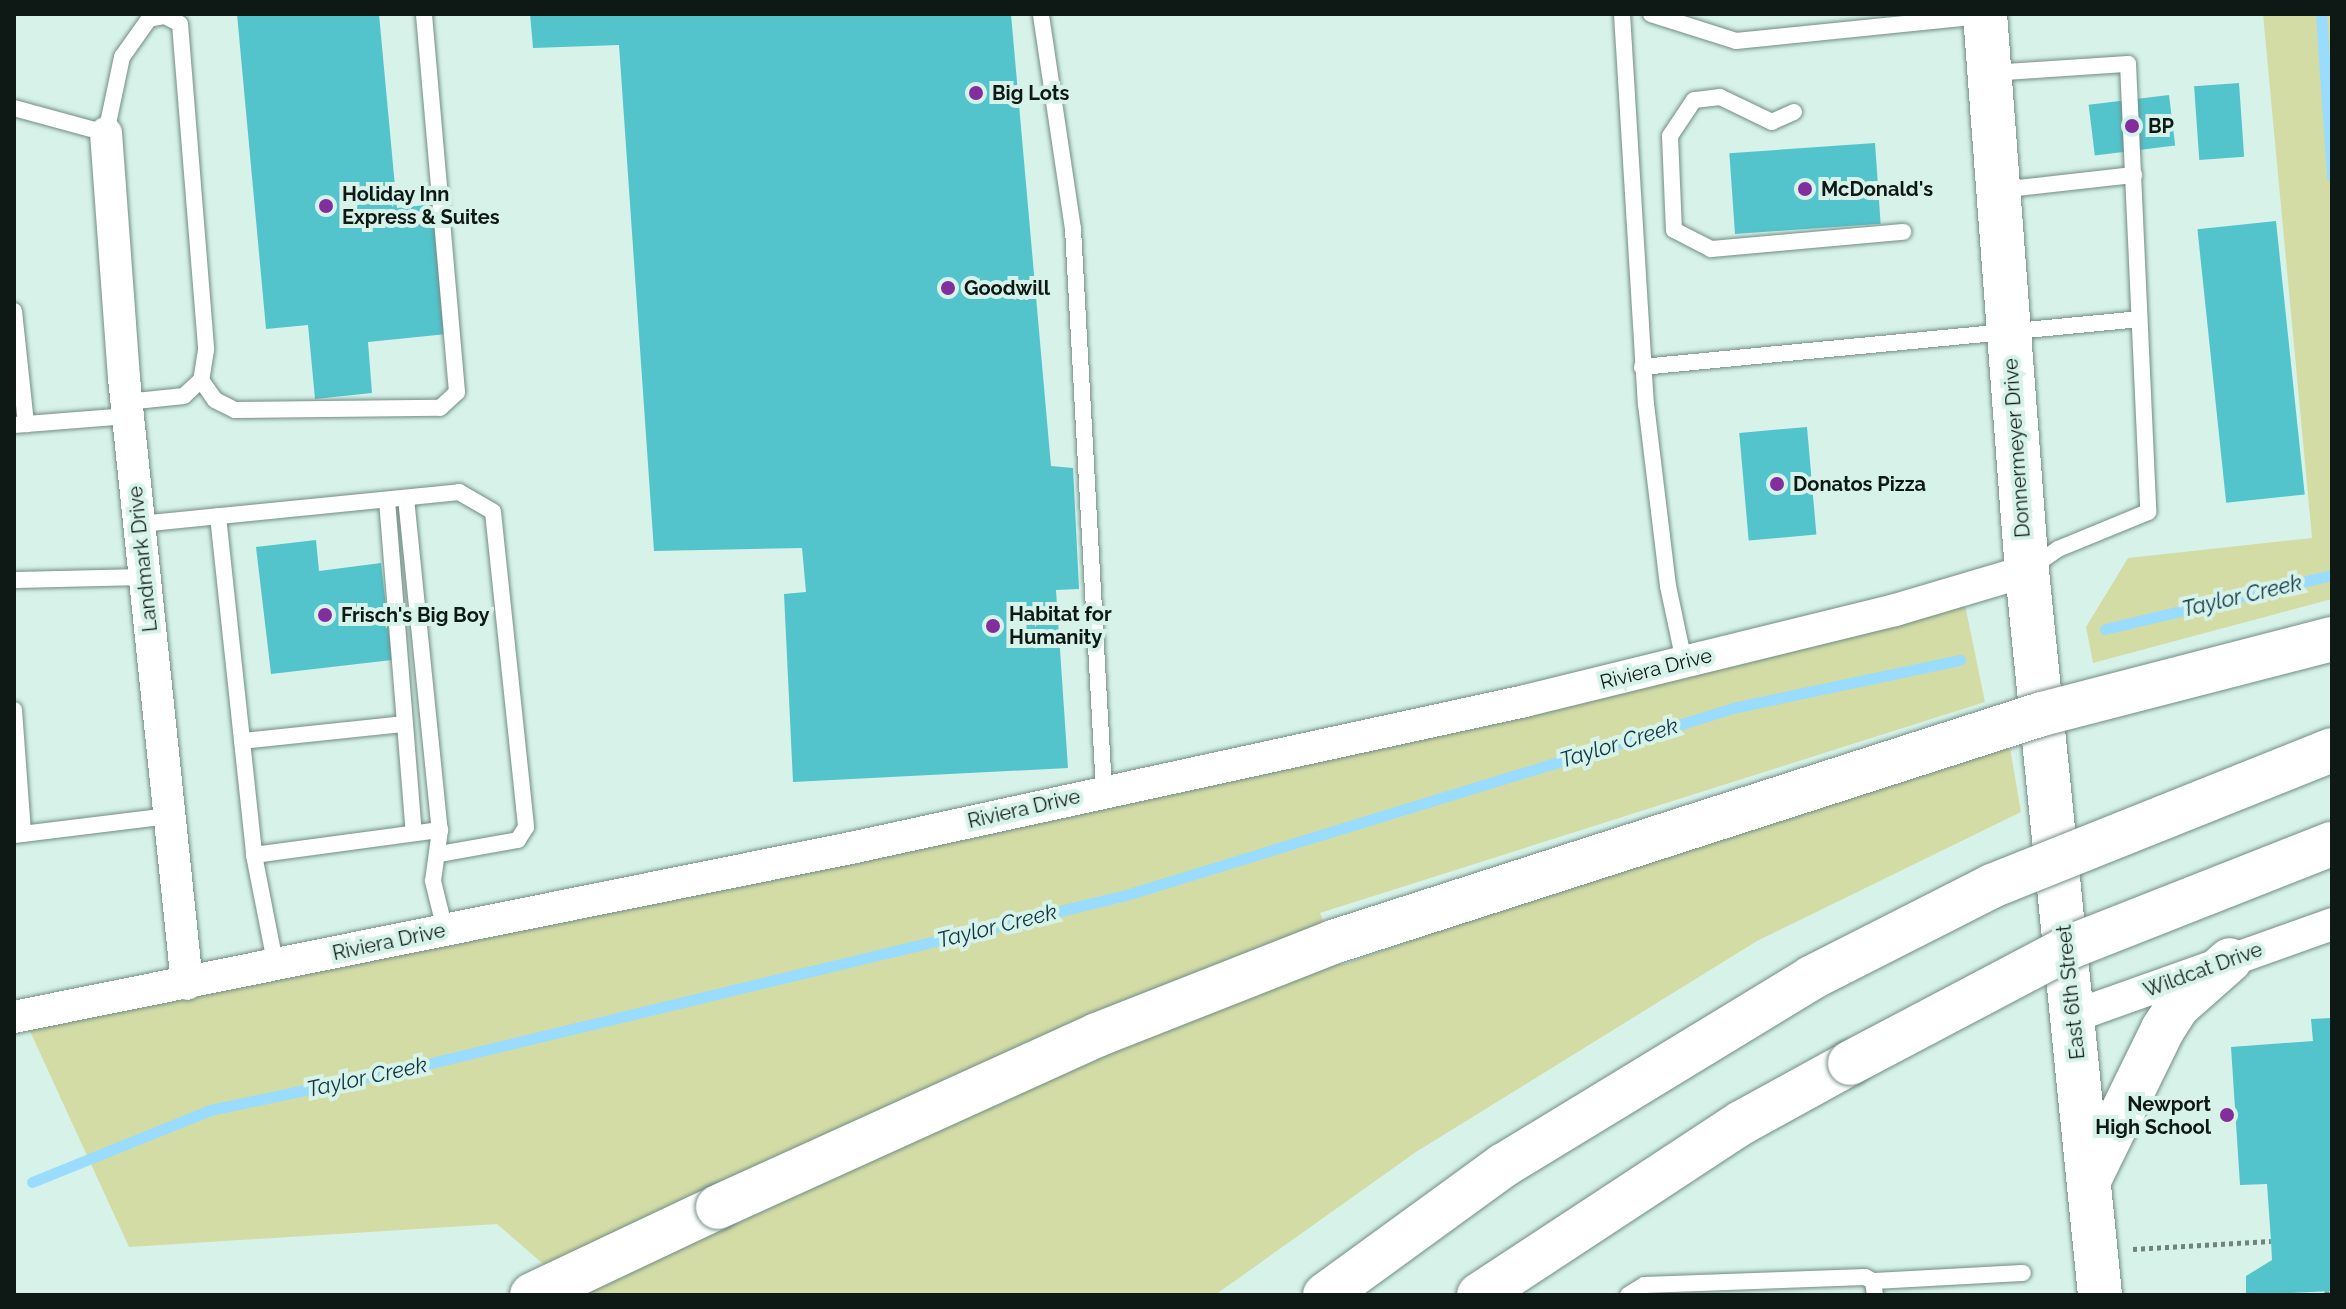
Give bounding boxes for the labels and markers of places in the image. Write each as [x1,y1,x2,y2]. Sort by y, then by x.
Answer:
place label: Big Lots [992,81,1069,105]
marker: Big Lots [967,84,985,102]
place label: BP [2148,114,2174,138]
marker: BP [2123,117,2141,135]
place label: McDonald's [1821,177,1933,201]
marker: McDonald's [1796,180,1814,198]
place label: Holiday Inn Express & Suites [342,182,500,229]
marker: Holiday Inn Express & Suites [317,197,335,215]
place label: Goodwill [964,276,1050,300]
marker: Goodwill [939,279,957,297]
place label: Donatos Pizza [1793,472,1926,496]
marker: Donatos Pizza [1768,475,1786,493]
place label: Habitat for Humanity [1009,602,1112,649]
place label: Frisch's Big Boy [341,603,489,627]
marker: Frisch's Big Boy [316,606,334,624]
marker: Habitat for Humanity [984,617,1002,635]
place label: Newport High School [2095,1092,2211,1139]
marker: Newport High School [2218,1106,2236,1124]

